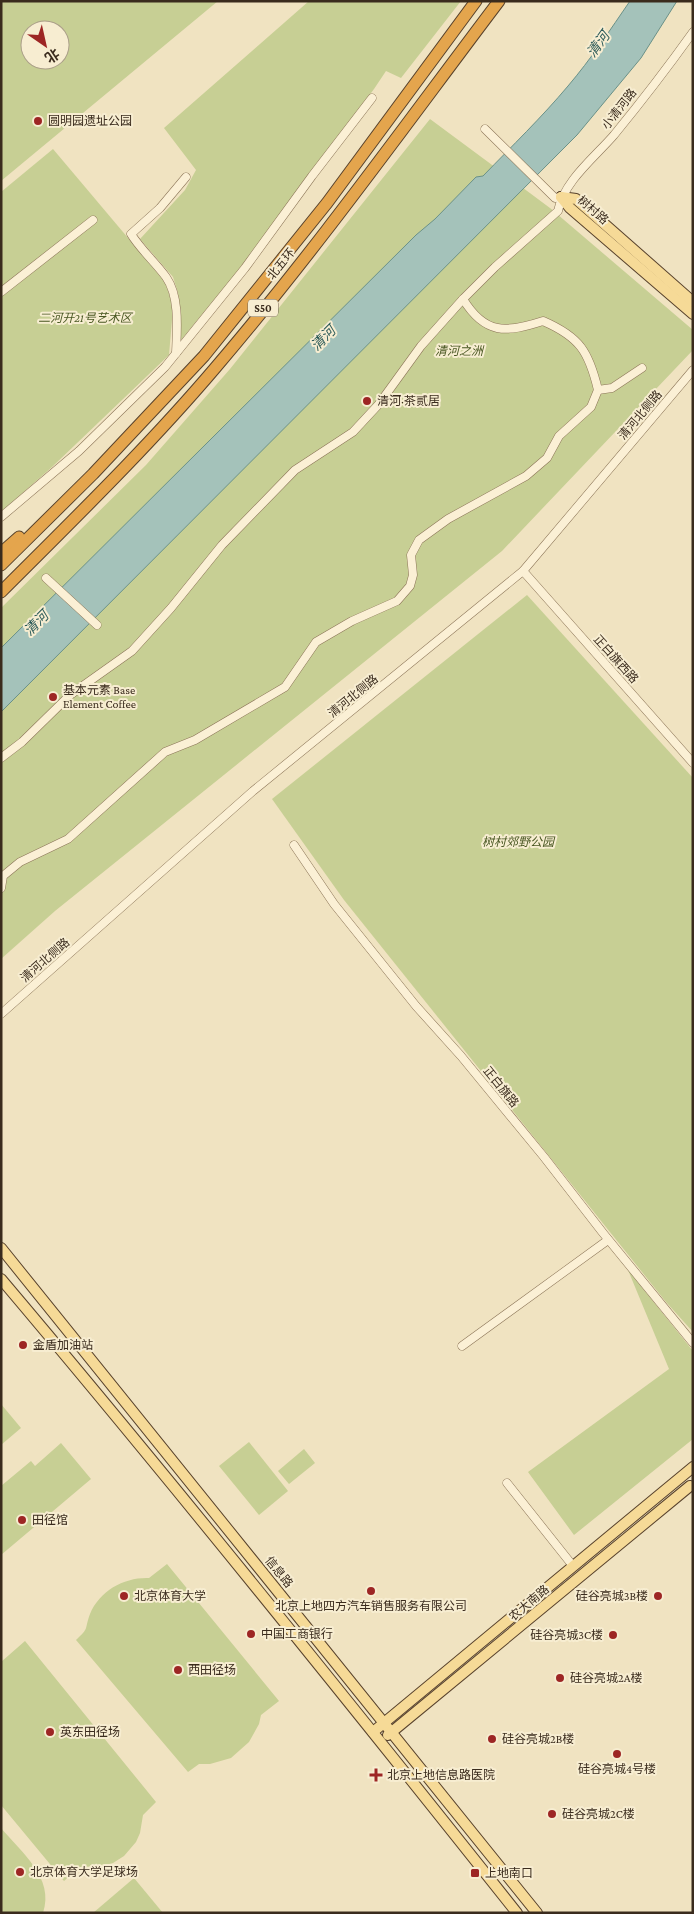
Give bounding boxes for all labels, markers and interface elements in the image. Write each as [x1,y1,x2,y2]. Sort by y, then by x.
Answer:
north arrow [20,20,70,70]
water label: 清河 [583,26,614,60]
text: 北 [42,45,63,66]
street label: 小清河路 [599,86,639,132]
place label: 圆明园遗址公园 [48,114,132,128]
marker: 圆明园遗址公园 [32,115,44,127]
street label: 树村路 [575,193,611,227]
street label: 北五环 [264,246,298,282]
road number: S50 [248,300,278,316]
park label: 二河开21号艺术区 [38,311,134,325]
water label: 清河 [307,320,341,354]
park label: 清河之洲 [435,344,485,358]
street label: 清河北侧路 [615,388,665,442]
place label: 清河·茶贰居 [377,394,440,408]
marker: 清河·茶贰居 [361,395,373,407]
water label: 清河 [20,605,54,639]
street label: 正白旗西路 [591,632,641,686]
street label: 清河北侧路 [325,672,381,720]
place label: 基本元素 Base Element Coffee [63,683,136,711]
marker: 基本元素 Base Element Coffee [47,691,59,703]
park label: 树村郊野公园 [482,835,556,849]
street label: 清河北侧路 [18,935,72,985]
street label: 正白旗路 [480,1064,522,1110]
place label: 金盾加油站 [33,1338,93,1352]
marker: 金盾加油站 [17,1339,29,1351]
place label: 田径馆 [32,1513,68,1527]
marker: 田径馆 [16,1514,28,1526]
street label: 信息路 [262,1554,296,1590]
street label: 农大南路 [506,1582,552,1624]
marker: 北京上地四方汽车销售服务有限公司 [365,1585,377,1597]
place label: 北京体育大学 [134,1589,206,1603]
place label: 硅谷亮城3B楼 [576,1589,648,1603]
marker: 北京体育大学 [118,1590,130,1602]
marker: 硅谷亮城3B楼 [652,1590,664,1602]
place label: 北京上地四方汽车销售服务有限公司 [275,1599,467,1613]
place label: 中国工商银行 [261,1627,333,1641]
marker: 中国工商银行 [245,1628,257,1640]
place label: 硅谷亮城3C楼 [530,1628,603,1642]
marker: 硅谷亮城3C楼 [607,1629,619,1641]
place label: 西田径场 [188,1663,236,1677]
marker: 西田径场 [172,1664,184,1676]
place label: 硅谷亮城2A楼 [570,1671,643,1685]
marker: 硅谷亮城2A楼 [554,1672,566,1684]
place label: 英东田径场 [60,1725,120,1739]
marker: 英东田径场 [44,1726,56,1738]
place label: 硅谷亮城2B楼 [502,1732,574,1746]
marker: 硅谷亮城2B楼 [486,1733,498,1745]
marker: 硅谷亮城4号楼 [611,1748,623,1760]
place label: 硅谷亮城4号楼 [578,1762,656,1776]
marker: 北京上地信息路医院 [369,1768,383,1782]
place label: 北京上地信息路医院 [387,1768,495,1782]
place label: 硅谷亮城2C楼 [562,1807,635,1821]
marker: 硅谷亮城2C楼 [546,1808,558,1820]
place label: 北京体育大学足球场 [30,1865,138,1879]
marker: 北京体育大学足球场 [14,1866,26,1878]
place label: 上地南口 [485,1866,533,1880]
marker: 上地南口 [469,1867,481,1879]

